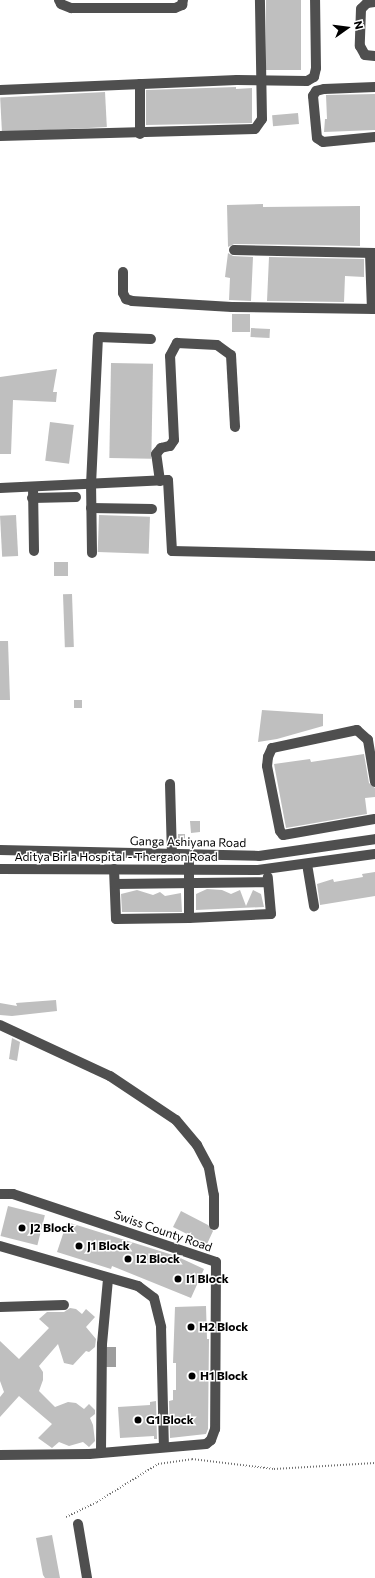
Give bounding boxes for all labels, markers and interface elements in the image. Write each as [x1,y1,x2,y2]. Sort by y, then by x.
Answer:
north arrow [327,8,367,48]
text: N [352,19,366,31]
street label: Ganga Ashiyana Road [130,834,246,850]
street label: Aditya Birla Hospital - Thergaon Road [14,850,218,864]
street label: Swiss County Road [112,1207,214,1255]
place label: J2 Block [30,1221,74,1235]
marker: J2 Block [17,1223,27,1233]
place label: J1 Block [87,1239,130,1253]
marker: J1 Block [74,1241,84,1251]
place label: I2 Block [136,1252,180,1266]
marker: I2 Block [123,1254,133,1264]
place label: I1 Block [186,1272,229,1286]
marker: I1 Block [173,1274,183,1284]
place label: H2 Block [199,1320,248,1334]
marker: H2 Block [186,1322,196,1332]
place label: H1 Block [200,1369,248,1383]
marker: H1 Block [187,1371,197,1381]
place label: G1 Block [146,1413,194,1427]
marker: G1 Block [133,1415,143,1425]

